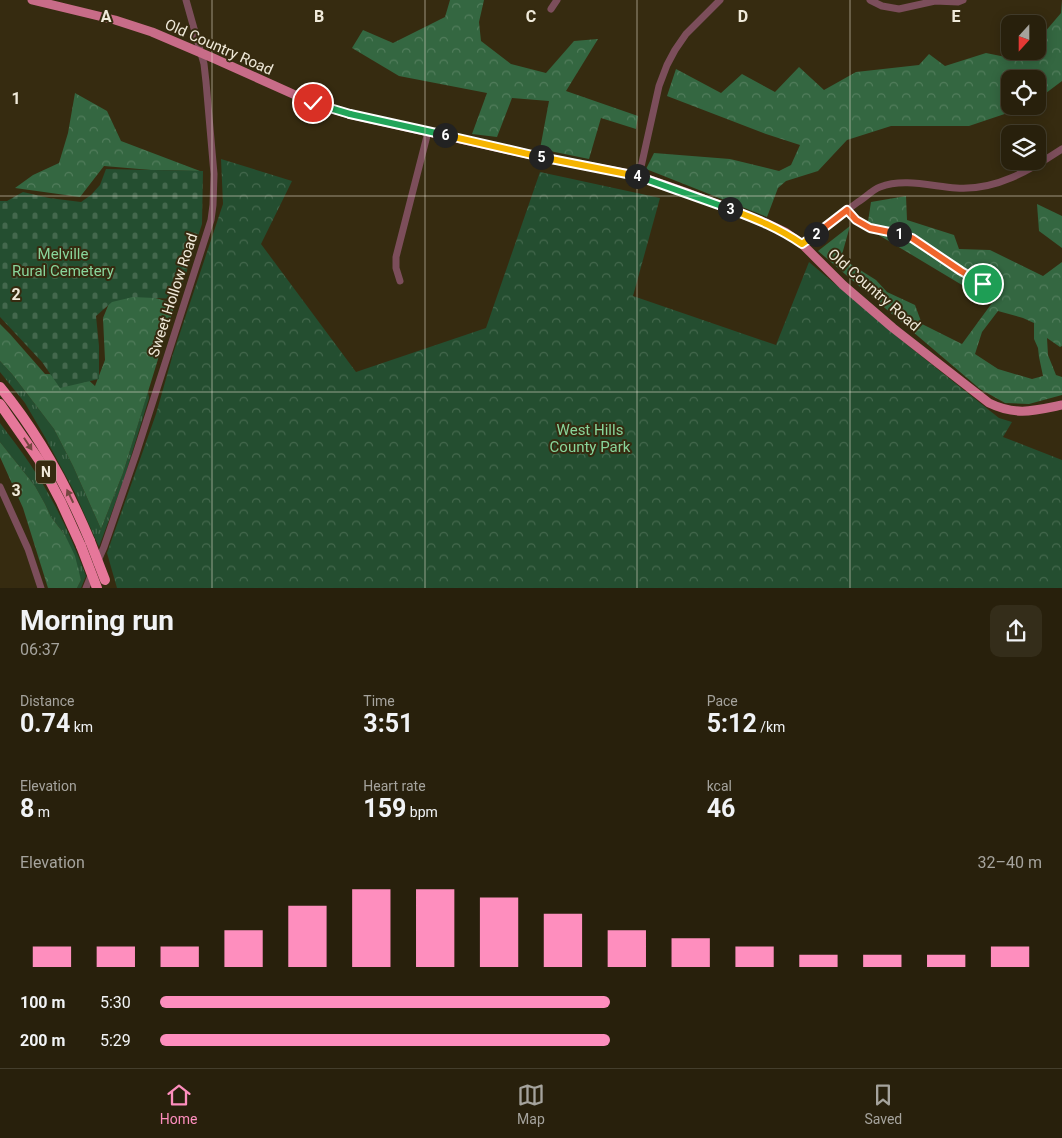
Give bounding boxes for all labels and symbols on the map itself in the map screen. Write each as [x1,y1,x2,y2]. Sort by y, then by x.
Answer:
text: A [101,7,112,26]
text: B [314,7,324,26]
text: C [526,7,536,26]
text: D [738,7,748,26]
text: E [952,7,961,26]
street label: Old Country Road [162,15,276,79]
north arrow [1001,15,1046,60]
pin [292,82,334,124]
text: 1 [11,89,21,108]
pin: 6 [432,122,458,148]
pin: 5 [528,144,554,170]
pin: 4 [624,164,650,188]
pin: 3 [718,196,742,222]
pin: 2 [804,222,828,246]
pin: 1 [886,222,912,246]
street label: Sweet Hollow Road [144,231,202,359]
park label: Melville Rural Cemetery [12,245,114,280]
street label: Old Country Road [824,245,924,335]
pin [962,263,1004,305]
text: 2 [11,285,21,304]
park label: West Hills County Park [550,421,631,456]
one-way arrow [23,437,33,451]
road number: N [36,461,56,484]
text: 3 [11,481,21,500]
one-way arrow [66,489,74,503]

